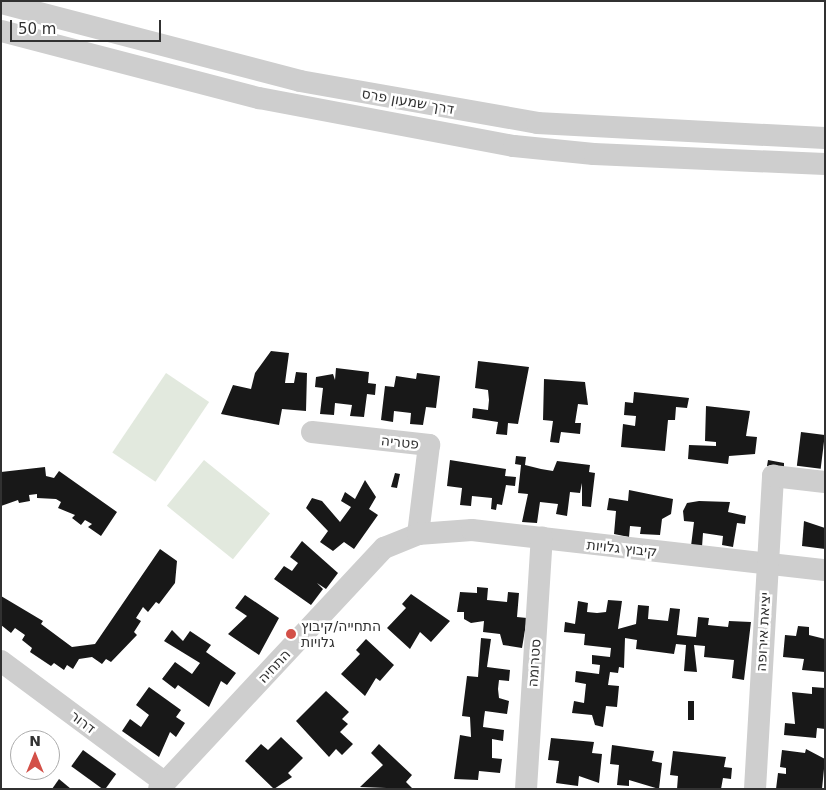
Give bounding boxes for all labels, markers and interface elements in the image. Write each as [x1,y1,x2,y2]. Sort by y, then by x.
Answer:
scale bar [12,10,164,42]
text: 50 m [18,20,56,38]
street label: דרך שמעון פרס [360,85,456,117]
street label: פטריה [380,432,420,452]
street label: קיבוץ גלויות [586,536,658,560]
street label: יציאת אירופה [753,592,773,672]
place label: התחייה/קיבוץ גלויות [301,618,381,650]
marker: התחייה/קיבוץ גלויות [285,628,297,640]
street label: סטרומה [524,638,544,688]
street label: התחיה [254,646,294,686]
street label: דרור [67,707,99,737]
north arrow [10,730,60,780]
text: N [29,733,41,749]

